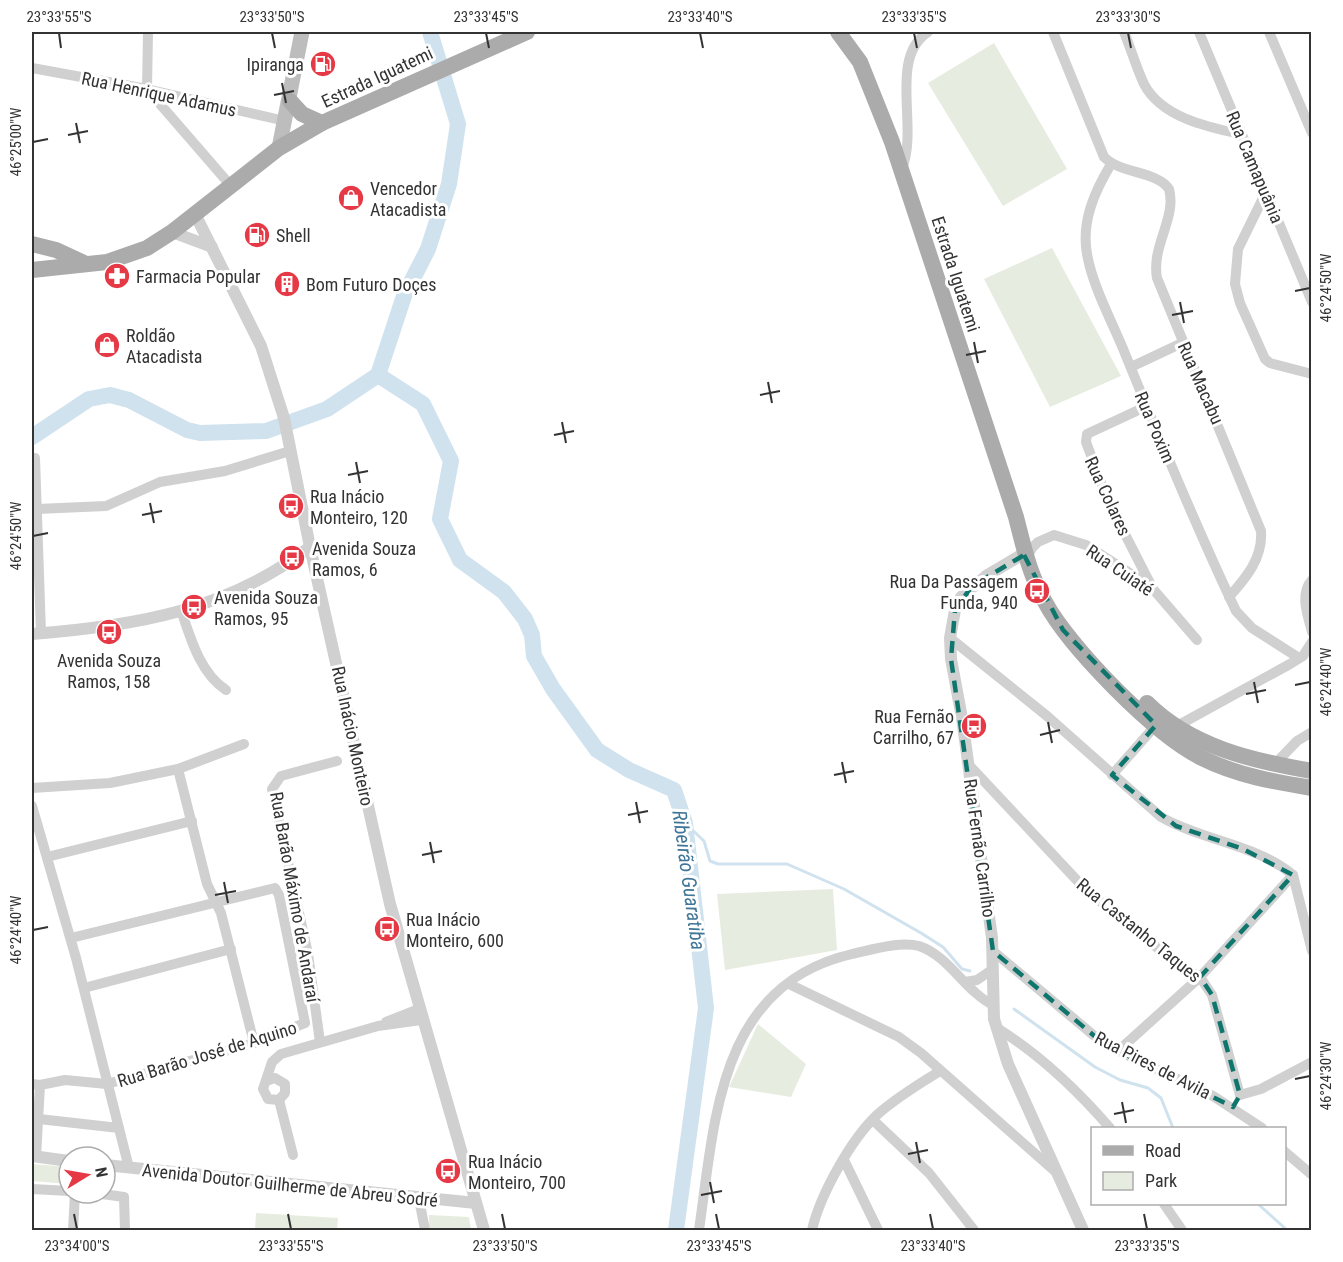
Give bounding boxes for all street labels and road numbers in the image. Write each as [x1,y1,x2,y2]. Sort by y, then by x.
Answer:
street label: Estrada Iguatemi [318,42,436,112]
street label: Rua Henrique Adamus [80,67,238,121]
street label: Rua Camapuânia [1222,108,1288,226]
street label: Estrada Iguatemi [927,214,985,334]
street label: Rua Macabu [1174,339,1228,427]
street label: Rua Poxim [1131,388,1179,466]
street label: Rua Colares [1081,453,1135,539]
street label: Rua Cuiaté [1082,540,1158,600]
street label: Rua Inácio Monteiro [328,664,378,808]
street label: Rua Fernão Carrilho [960,777,1000,919]
street label: Rua Barão Máximo de Andaraí [266,790,324,1005]
street label: Rua Castanho Taques [1073,874,1205,986]
street label: Rua Barão José de Aquino [115,1017,299,1091]
street label: Rua Pires de Avila [1092,1027,1214,1103]
street label: Avenida Doutor Guilherme de Abreu Sodré [141,1159,439,1211]

